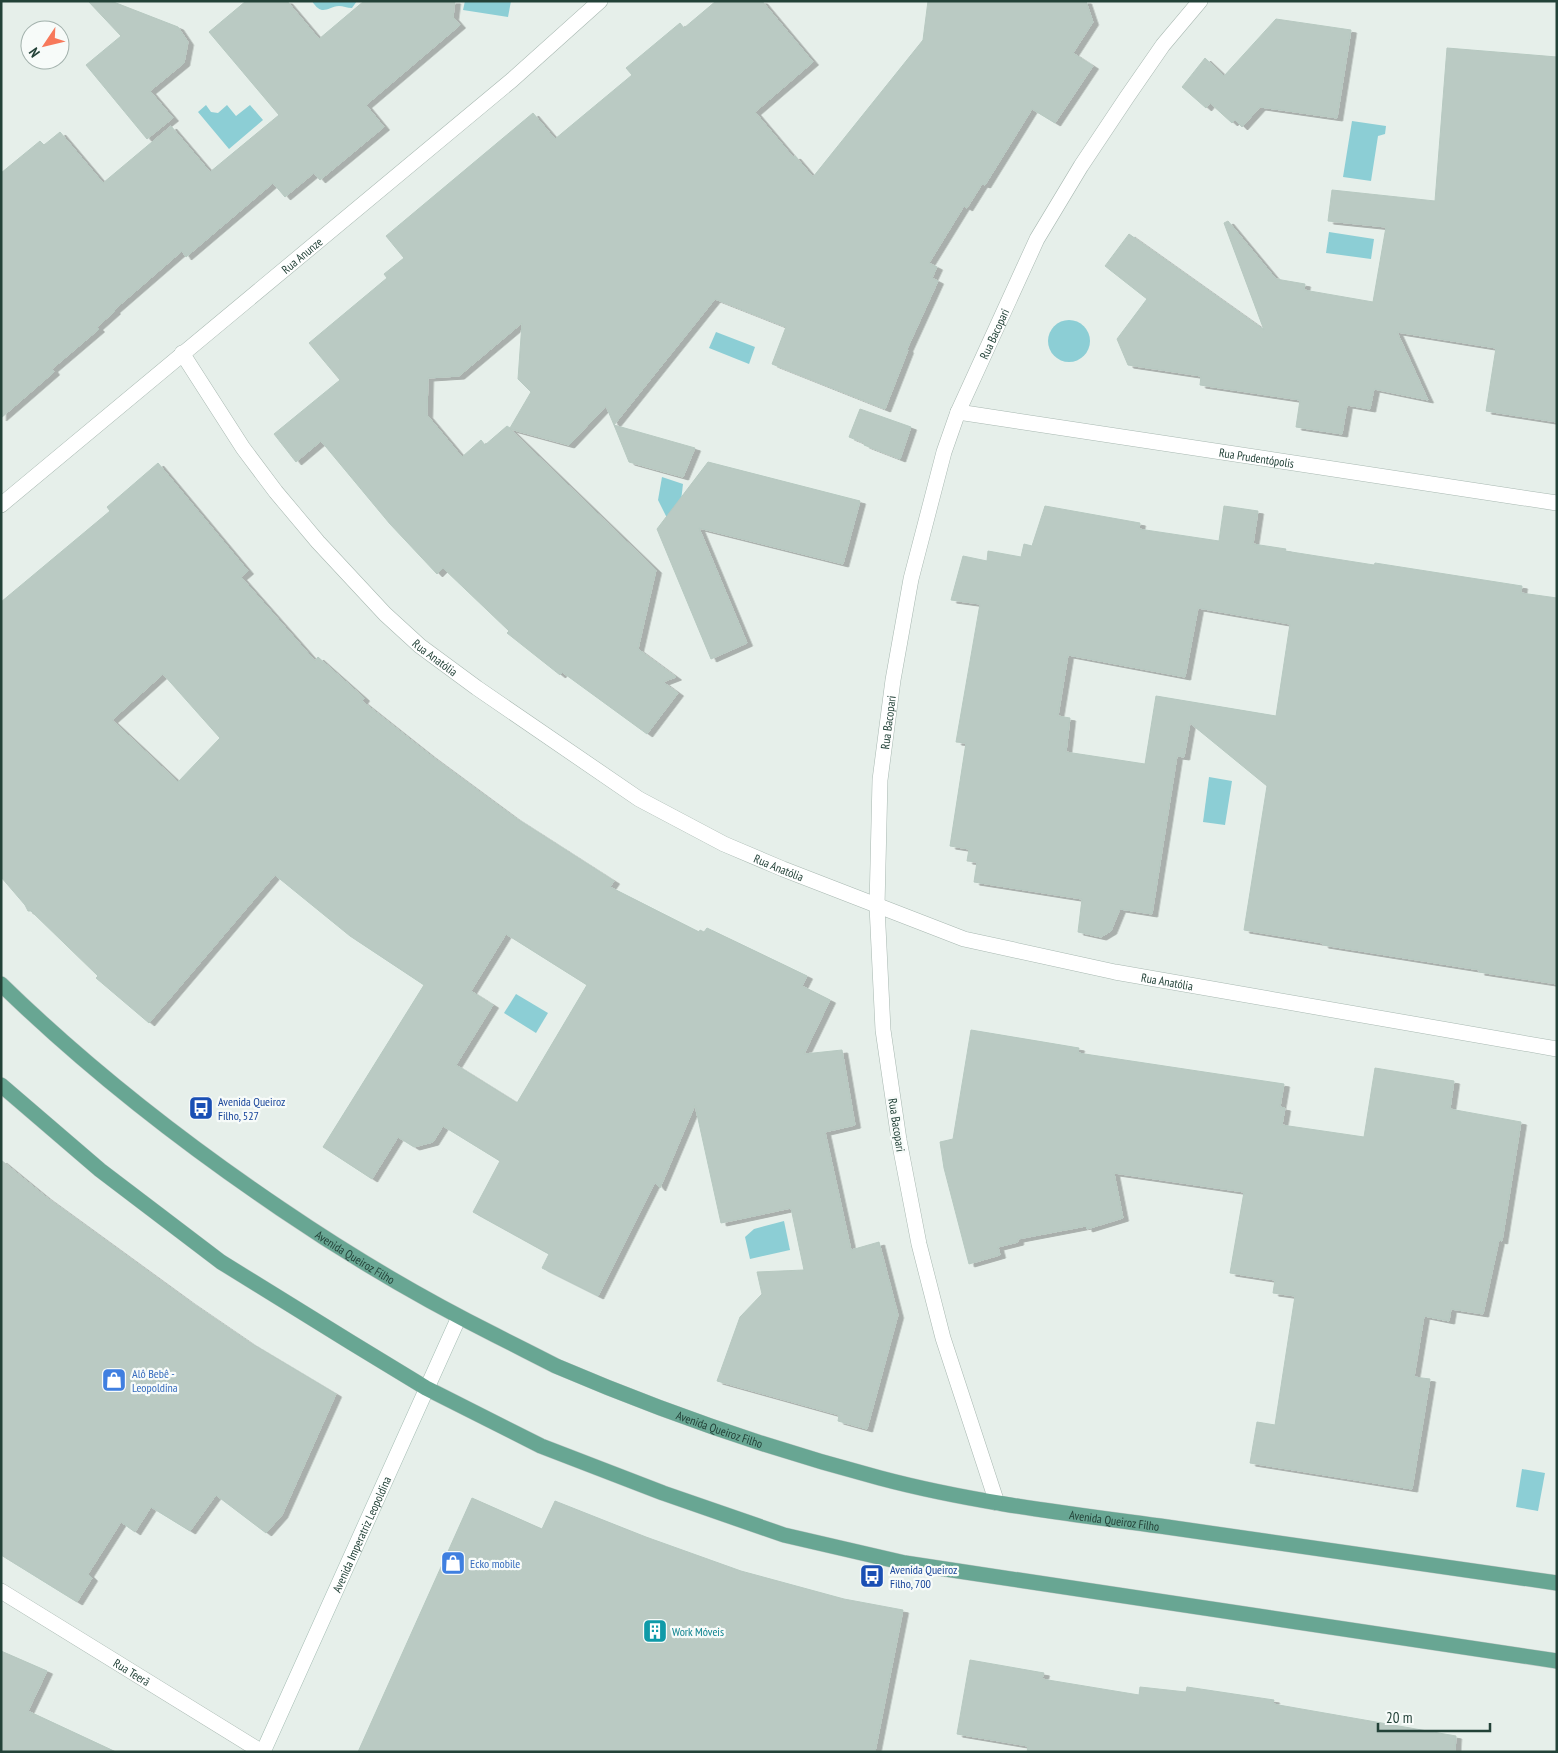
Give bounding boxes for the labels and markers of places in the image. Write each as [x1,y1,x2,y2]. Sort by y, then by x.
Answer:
place label: Avenida Queiroz Filho, 527 [218,1094,285,1123]
bus stop icon: Avenida Queiroz Filho, 527 [188,1095,214,1121]
place label: Alô Bebê - Leopoldina [132,1366,178,1395]
shop icon: Alô Bebê - Leopoldina [101,1367,127,1393]
shop icon: Ecko mobile [440,1550,466,1576]
place label: Ecko mobile [470,1556,520,1571]
place label: Avenida Queiroz Filho, 700 [890,1562,957,1591]
bus stop icon: Avenida Queiroz Filho, 700 [859,1563,885,1589]
building icon: Work Móveis [642,1618,668,1644]
place label: Work Móveis [672,1624,724,1639]

